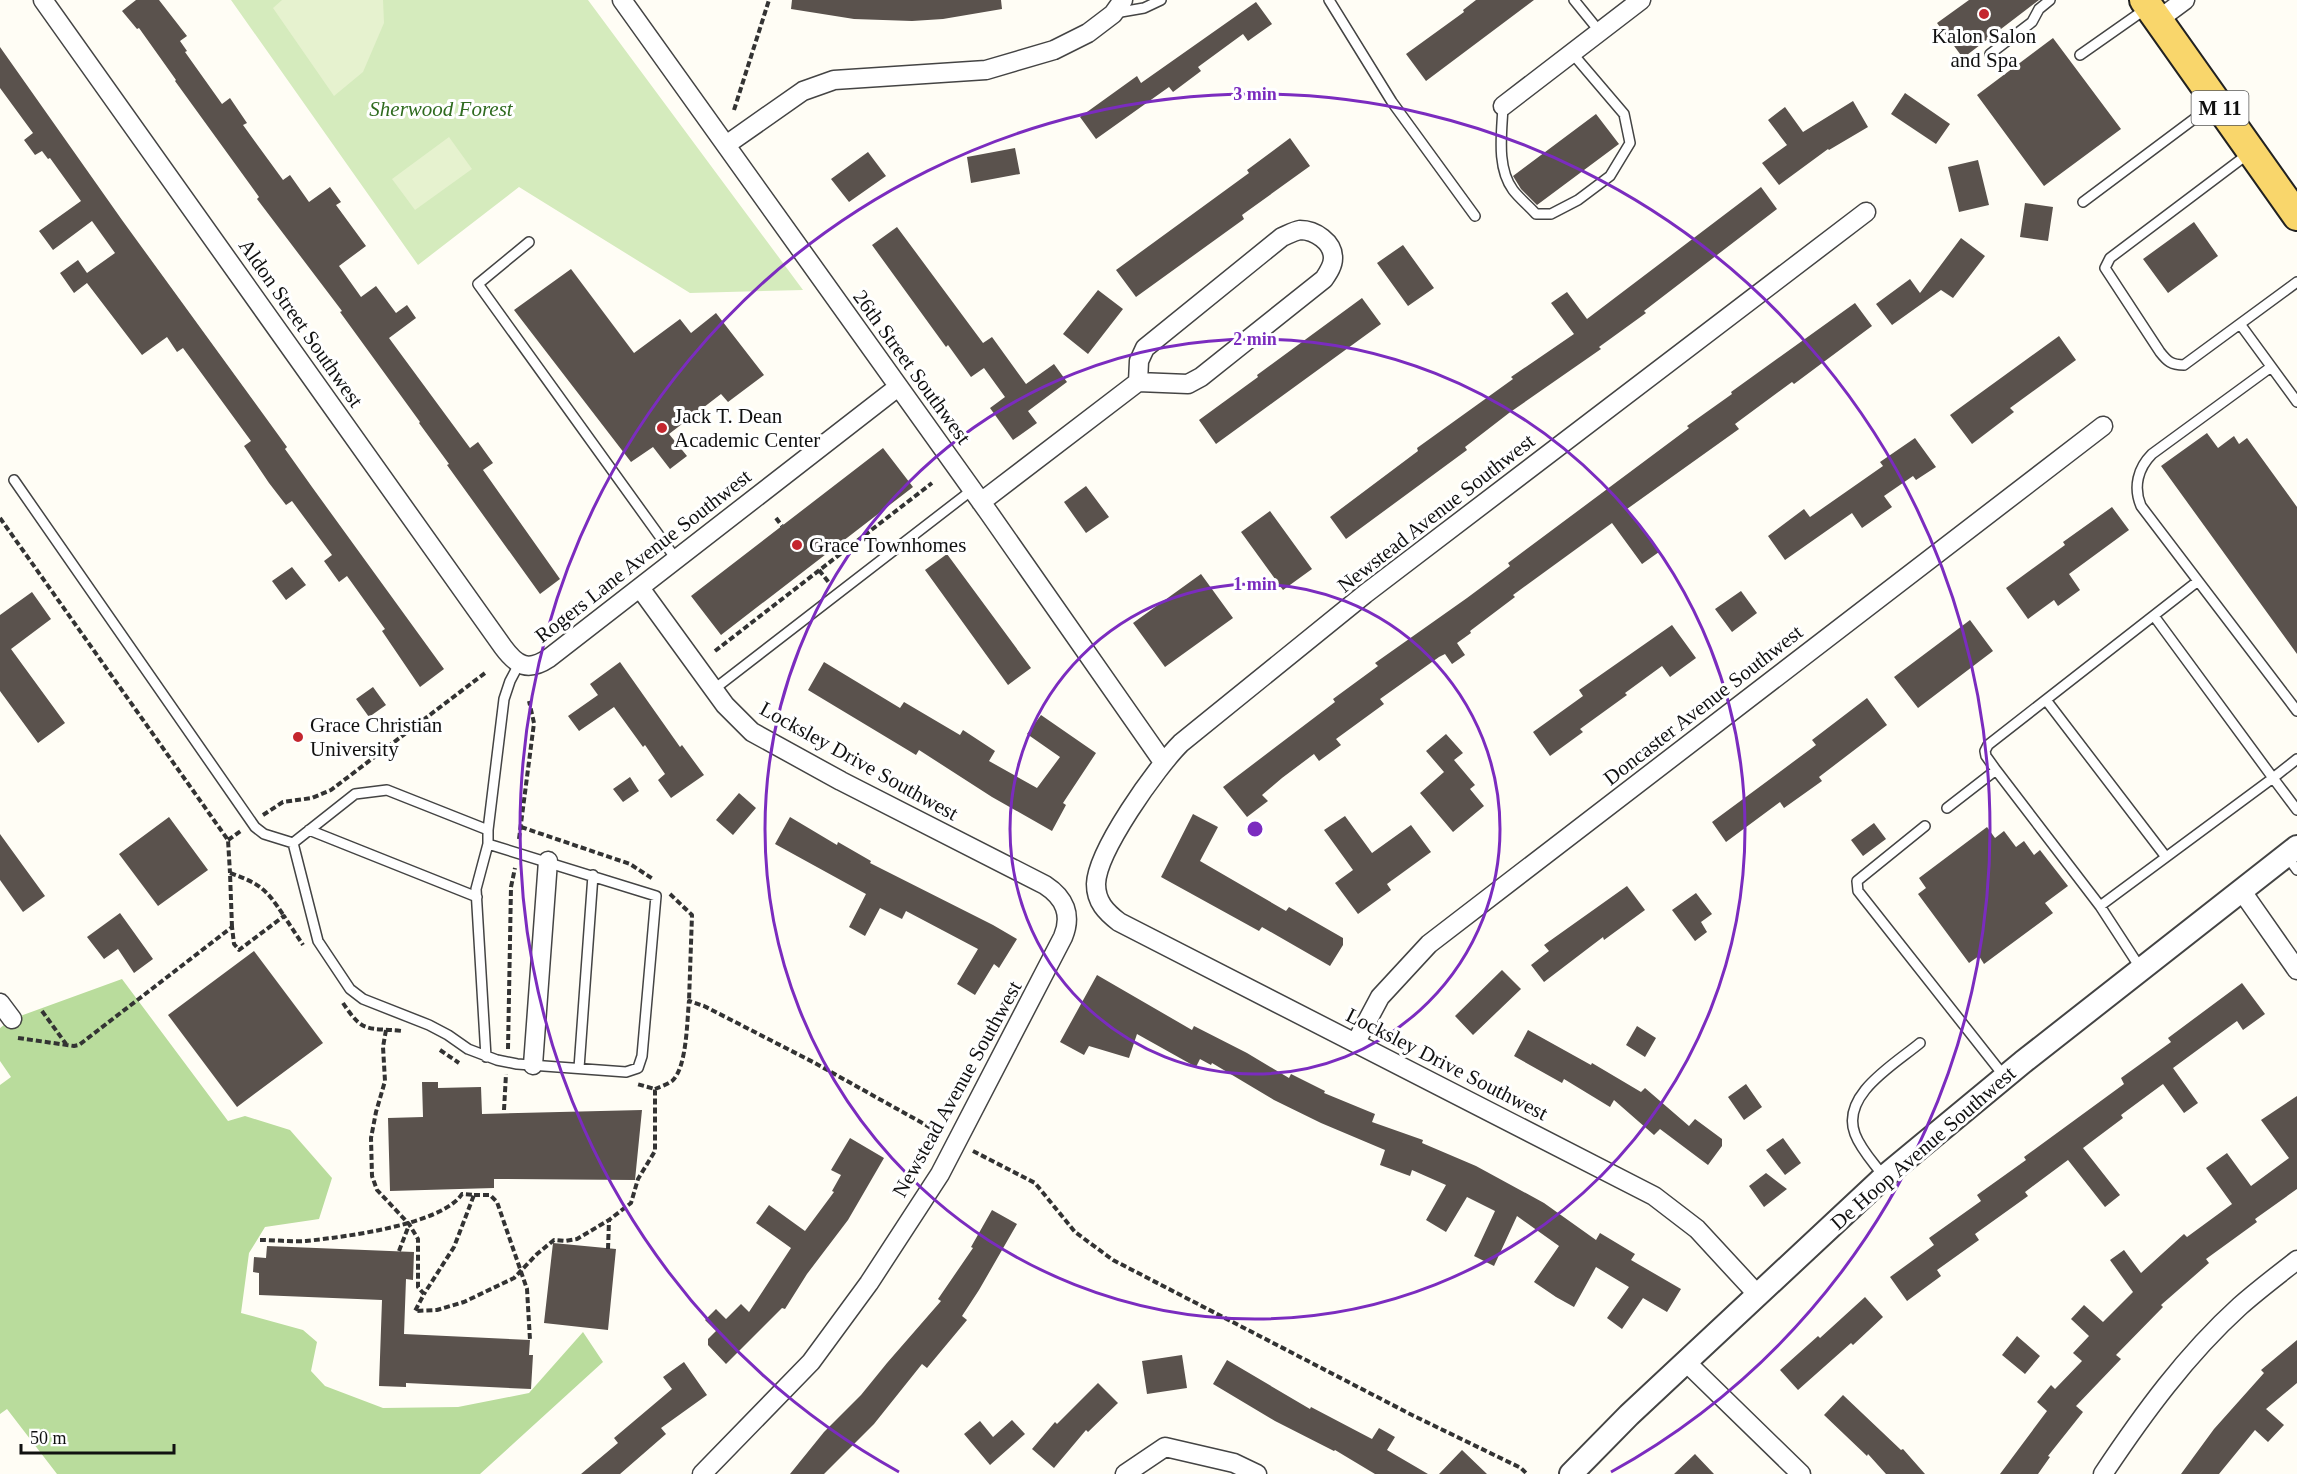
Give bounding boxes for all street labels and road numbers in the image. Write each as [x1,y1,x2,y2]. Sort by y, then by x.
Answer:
road number: M 11 [2192,91,2248,125]
street label: Aldon Street Southwest [234,234,368,412]
street label: 26th Street Southwest [848,285,976,449]
street label: Newstead Avenue Southwest [1333,429,1539,597]
street label: Rogers Lane Avenue Southwest [530,464,756,648]
street label: Doncaster Avenue Southwest [1599,620,1807,790]
street label: Locksley Drive Southwest [756,696,962,826]
street label: Newstead Avenue Southwest [888,977,1027,1201]
street label: Locksley Drive Southwest [1342,1003,1552,1125]
street label: De Hoop Avenue Southwest [1826,1061,2020,1235]

